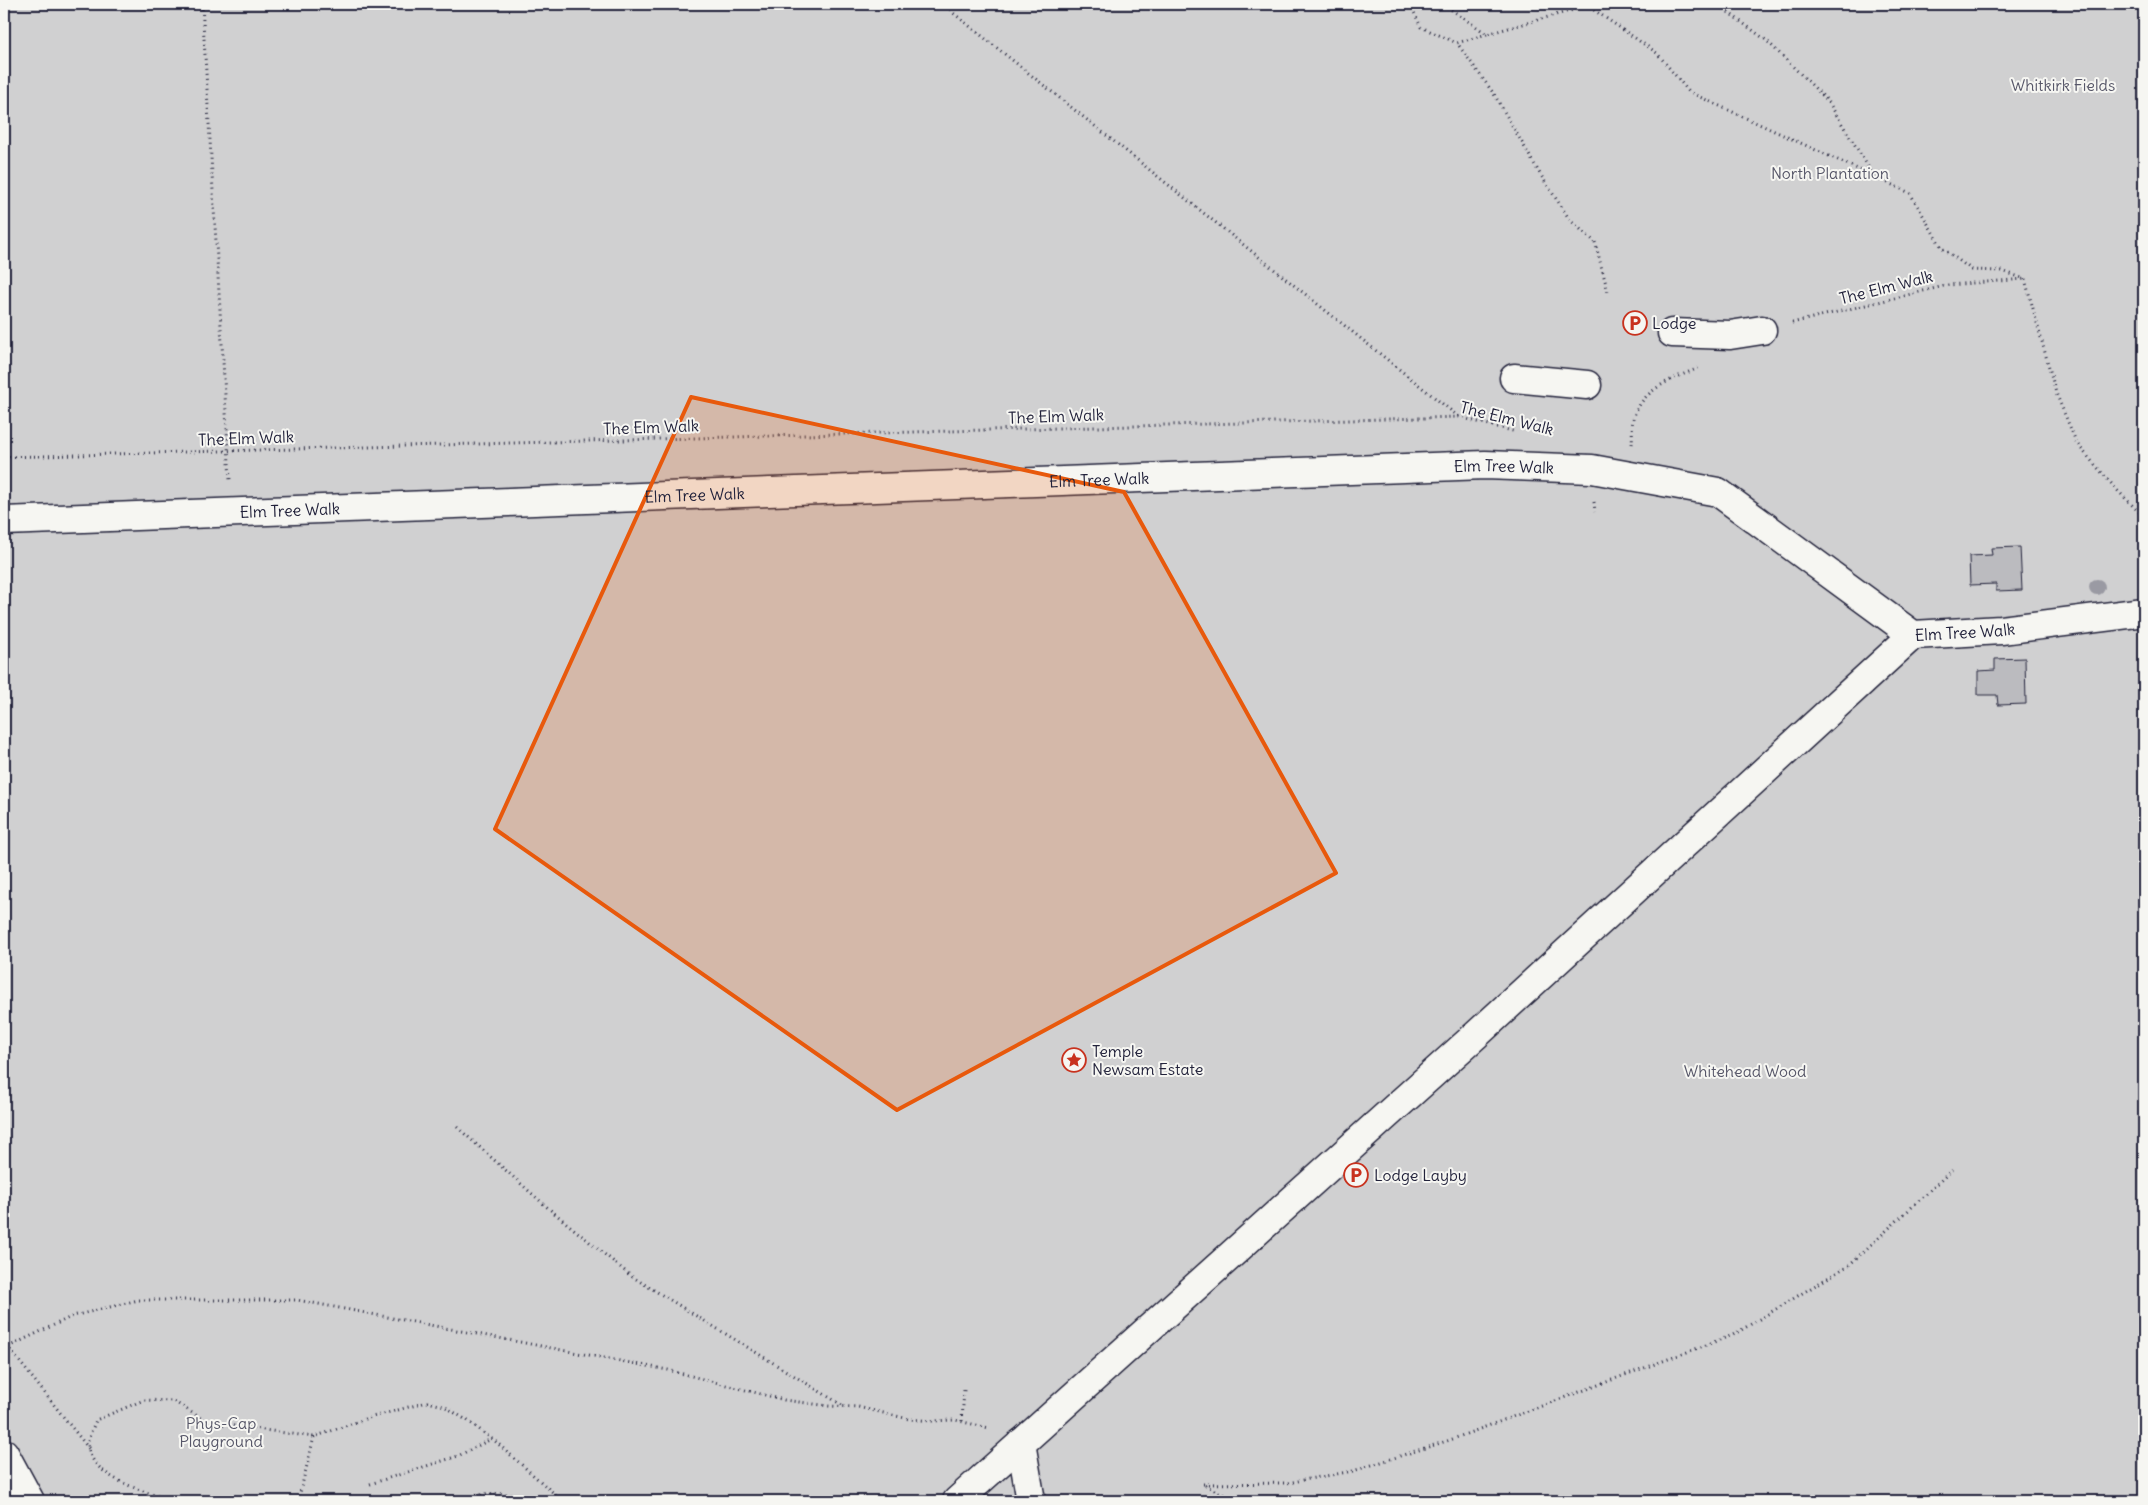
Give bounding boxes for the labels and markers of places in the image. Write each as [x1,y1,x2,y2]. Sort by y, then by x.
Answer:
parking icon: Lodge [1622,310,1648,336]
place label: Lodge [1652,313,1696,333]
place label: Temple Newsam Estate [1092,1041,1203,1079]
place icon: Temple Newsam Estate [1061,1047,1087,1073]
parking icon: Lodge Layby [1343,1162,1369,1188]
place label: Lodge Layby [1374,1165,1467,1185]

